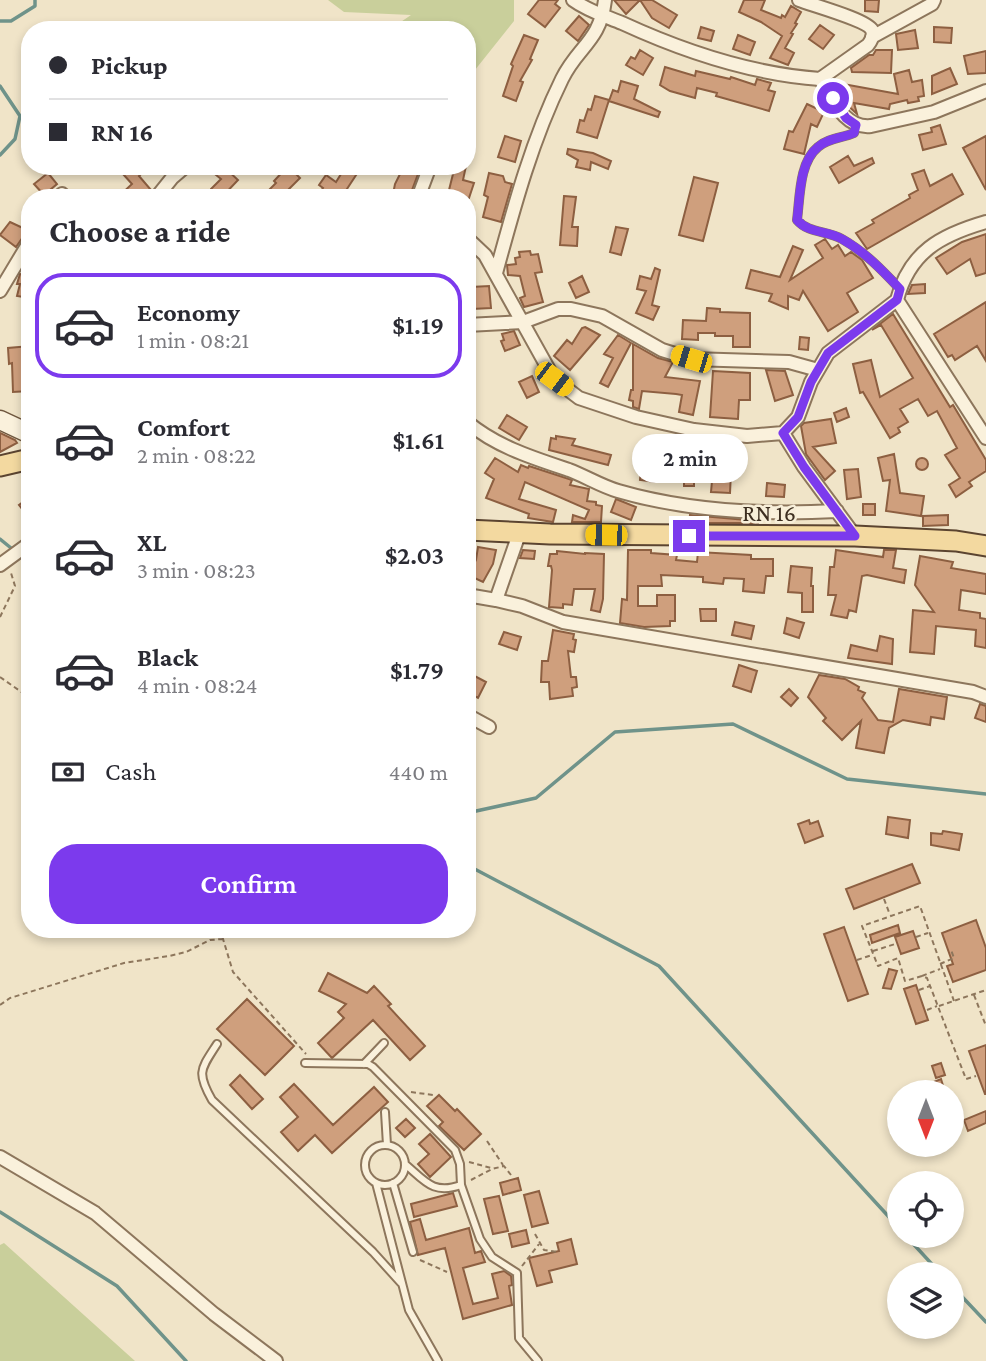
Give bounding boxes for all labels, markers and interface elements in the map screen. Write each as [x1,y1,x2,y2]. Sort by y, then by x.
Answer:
text: Pickup [91,51,168,80]
route start [817,82,849,114]
text: RN 16 [91,118,154,147]
text: Choose a ride [49,213,230,249]
icon: car [53,294,116,357]
text: Economy [137,298,240,327]
text: $1.19 [392,311,444,340]
text: 1 min · 08:21 [137,327,249,353]
car [668,343,715,375]
car [531,358,578,400]
icon: car [53,409,116,472]
text: Comfort [137,413,230,442]
text: $1.61 [392,426,444,455]
callout: 2 min [631,434,747,484]
text: 2 min · 08:22 [137,442,256,468]
text: 2 min [663,445,717,471]
street label: RN 16 [742,499,796,526]
route end [673,520,705,552]
icon: car [53,524,116,587]
car [585,524,628,546]
text: XL [137,528,166,557]
text: $2.03 [385,541,444,570]
text: 3 min · 08:23 [137,557,256,583]
icon: car [53,639,116,702]
text: Black [137,643,198,672]
text: $1.79 [390,656,444,685]
text: 4 min · 08:24 [137,672,257,698]
icon: cash [49,753,87,791]
text: Cash [105,757,156,786]
text: 440 m [389,759,448,785]
button: Confirm [49,844,448,924]
north arrow [887,1080,964,1157]
map controls [887,1080,964,1339]
button: locate [887,1171,964,1248]
button: layers [887,1262,964,1339]

